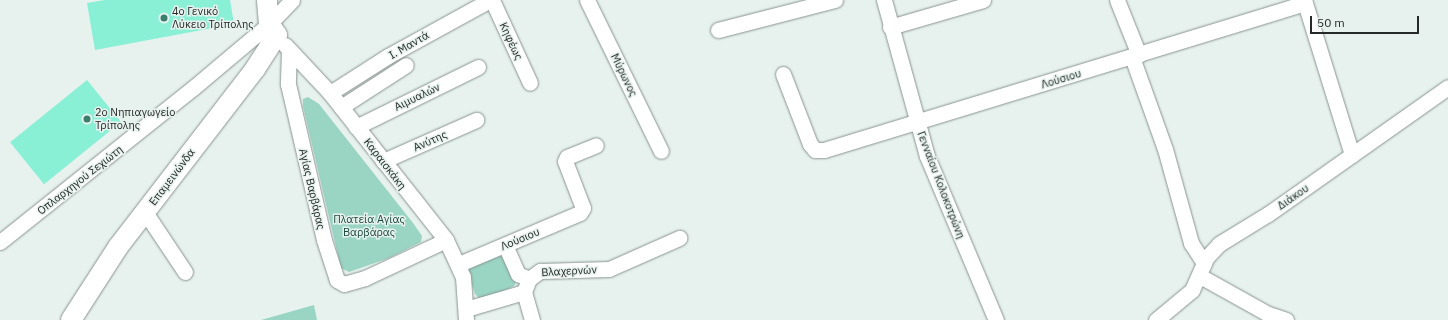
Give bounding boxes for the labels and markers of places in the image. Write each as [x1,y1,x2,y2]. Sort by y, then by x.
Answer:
place label: 4ο Γενικό Λύκειο Τρίπολης [172,5,254,31]
marker: 4ο Γενικό Λύκειο Τρίπολης [159,13,169,23]
place label: 2ο Νηπιαγωγείο Τρίπολης [95,106,175,132]
marker: 2ο Νηπιαγωγείο Τρίπολης [82,114,92,124]

